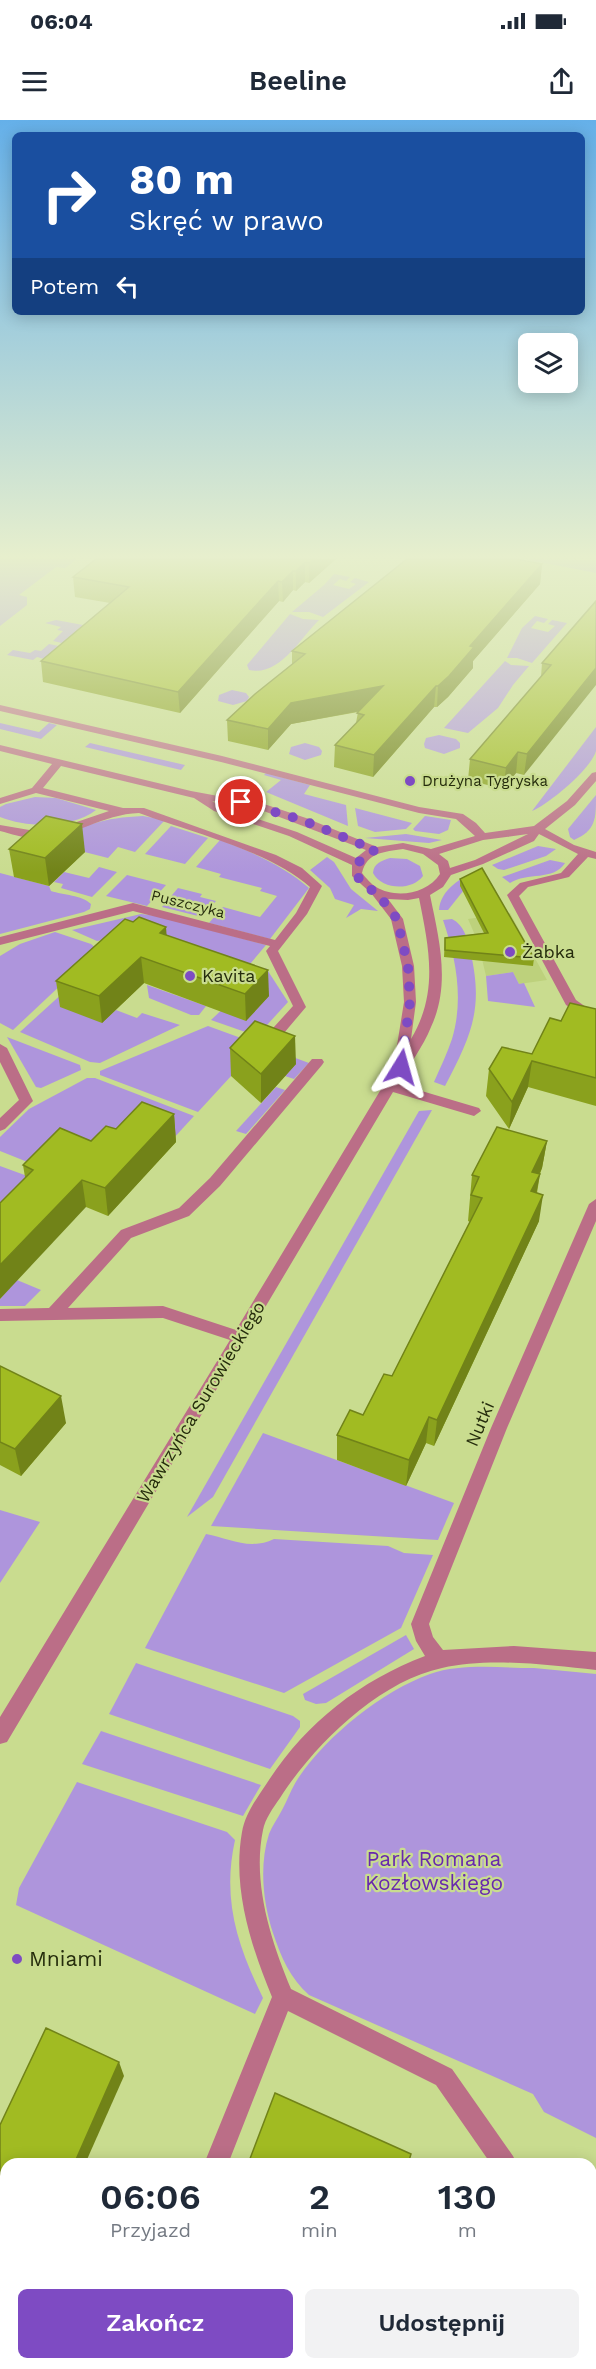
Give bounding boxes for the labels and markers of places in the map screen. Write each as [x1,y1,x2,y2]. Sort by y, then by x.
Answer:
place label: Drużyna Tygryska [422,772,548,790]
marker: Drużyna Tygryska [403,774,417,788]
pin [215,776,266,827]
place label: Żabka [522,941,575,962]
marker: Żabka [503,945,517,959]
place label: Kavita [202,965,255,986]
marker: Kavita [183,969,197,983]
place label: Mniami [29,1946,103,1971]
marker: Mniami [10,1952,24,1966]

